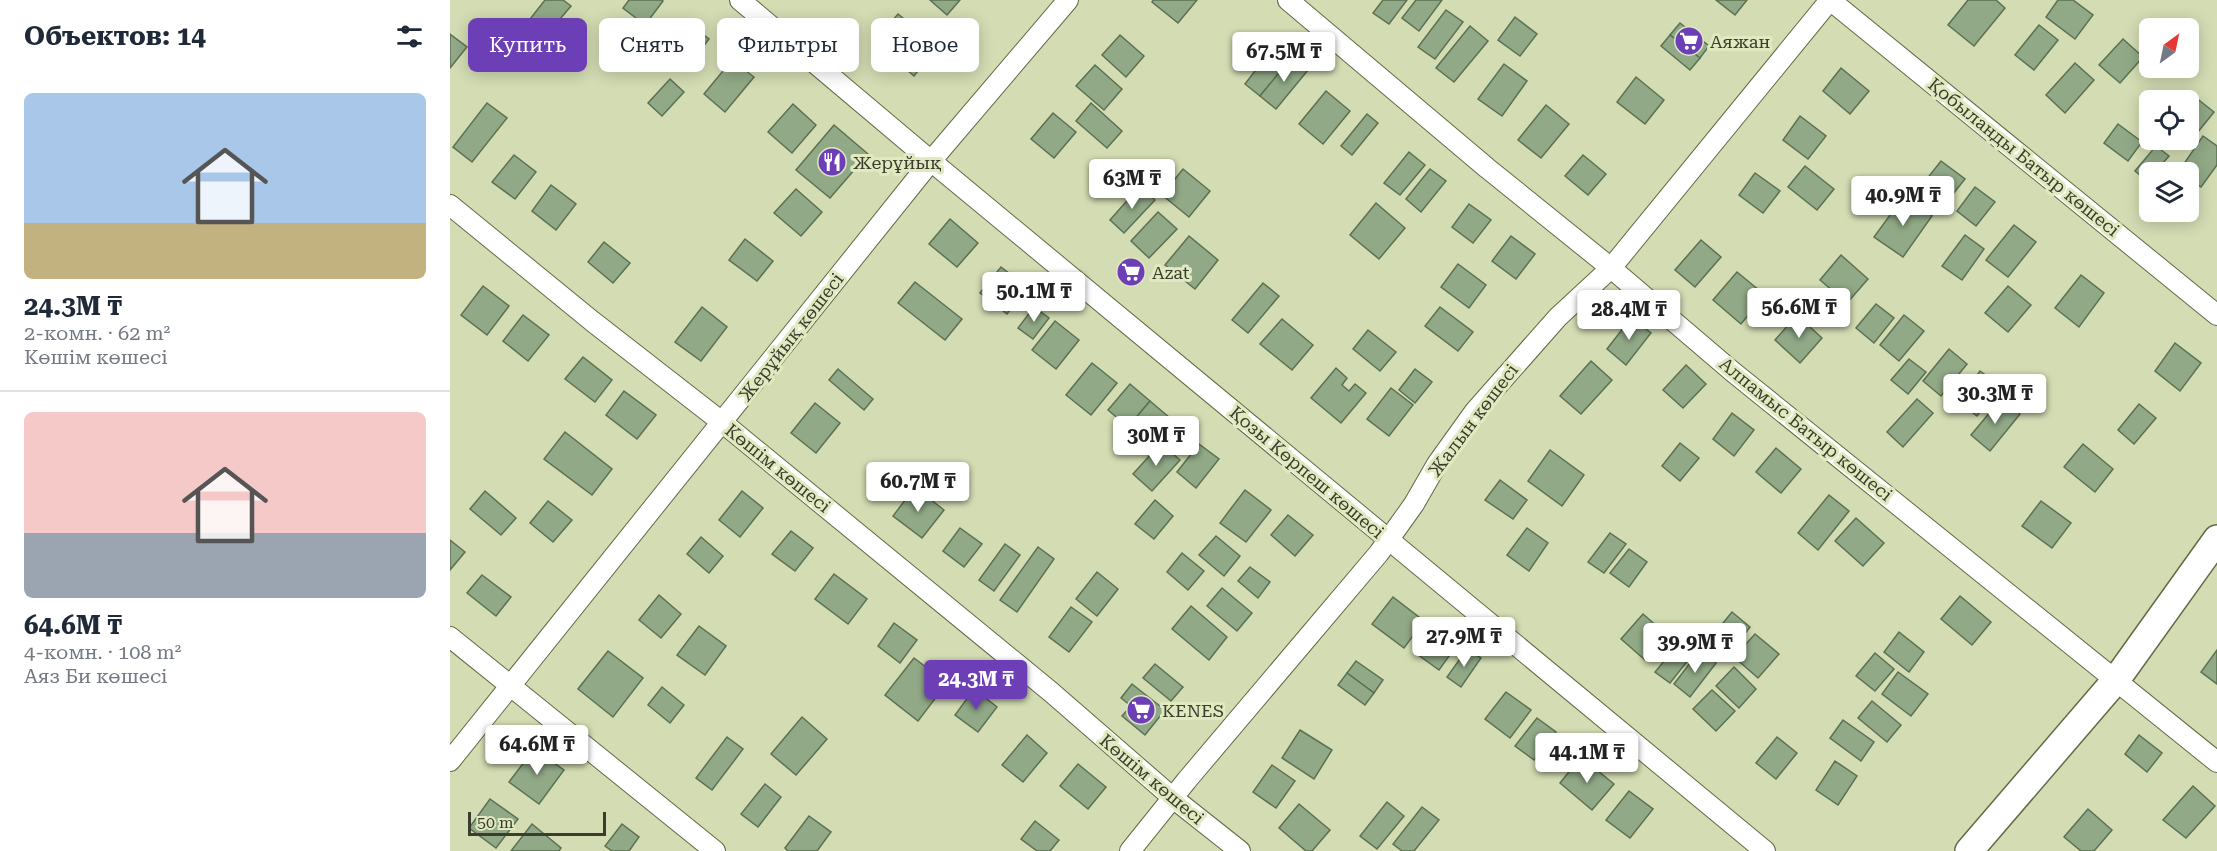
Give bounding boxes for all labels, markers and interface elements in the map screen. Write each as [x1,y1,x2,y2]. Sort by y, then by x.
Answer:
chip: Купить [468,18,587,72]
chip: Снять [599,18,705,72]
chip: Фильтры [717,18,859,72]
chip: Новое [871,18,979,72]
north arrow [2139,18,2199,78]
map controls [2139,18,2199,222]
icon: filters [393,20,426,53]
text: Объектов: 14 [24,21,206,51]
supermarket icon: Аяжан [1673,25,1705,57]
place label: Аяжан [1710,31,1770,52]
pin: 67.5M ₸ [1229,32,1339,83]
text: 67.5M ₸ [1246,39,1322,63]
street label: Қобыланды Батыр көшесі [1924,73,2124,241]
button: locate [2139,90,2199,150]
icon: home [171,132,279,240]
restaurant icon: Жерұйық [816,146,848,178]
place label: Жерұйық [853,152,941,173]
pin: 63M ₸ [1090,159,1174,210]
button: layers [2139,162,2199,222]
text: 63M ₸ [1103,166,1161,190]
pin: 40.9M ₸ [1848,176,1958,227]
text: 40.9M ₸ [1865,183,1941,207]
supermarket icon: Azat [1115,256,1147,288]
place label: Azat [1152,262,1190,283]
street label: Жерұйық көшесі [734,269,848,405]
pin: 50.1M ₸ [979,272,1089,323]
text: 50.1M ₸ [996,279,1072,303]
pin: 56.6M ₸ [1744,288,1854,339]
pin: 28.4M ₸ [1574,290,1684,341]
text: 24.3M ₸ [24,291,122,321]
text: 56.6M ₸ [1761,295,1837,319]
text: 28.4M ₸ [1591,297,1667,321]
text: 2-комн. · 62 m² [24,321,170,345]
text: Көшім көшесі [24,345,168,369]
street label: Алпамыс Батыр көшесі [1715,353,1897,505]
street label: Жалын көшесі [1424,359,1522,480]
pin: 30.3M ₸ [1940,374,2050,425]
text: 30.3M ₸ [1957,381,2033,405]
street label: Қозы Көрпеш көшесі [1226,401,1388,543]
pin: 30M ₸ [1114,416,1198,467]
street label: Көшім көшесі [721,419,835,517]
text: 30M ₸ [1127,423,1185,447]
icon: home [171,451,279,559]
pin: 60.7M ₸ [863,462,973,513]
text: 60.7M ₸ [880,469,956,493]
text: 64.6M ₸ [24,610,122,640]
pin: 27.9M ₸ [1409,617,1519,668]
pin: 39.9M ₸ [1640,623,1750,674]
text: 27.9M ₸ [1426,624,1502,648]
text: 39.9M ₸ [1657,630,1733,654]
text: 4-комн. · 108 m² [24,640,181,664]
pin: 24.3M ₸ [921,660,1031,711]
text: Аяз Би көшесі [24,664,168,688]
text: 24.3M ₸ [938,667,1014,691]
supermarket icon: KENES [1125,694,1157,726]
place label: KENES [1162,700,1224,721]
pin: 64.6M ₸ [482,725,592,776]
street label: Көшім көшесі [1096,729,1208,829]
text: 64.6M ₸ [499,732,575,756]
pin: 44.1M ₸ [1532,733,1642,784]
text: 44.1M ₸ [1549,740,1625,764]
scale bar [468,809,606,836]
text: 50 m [477,813,514,832]

